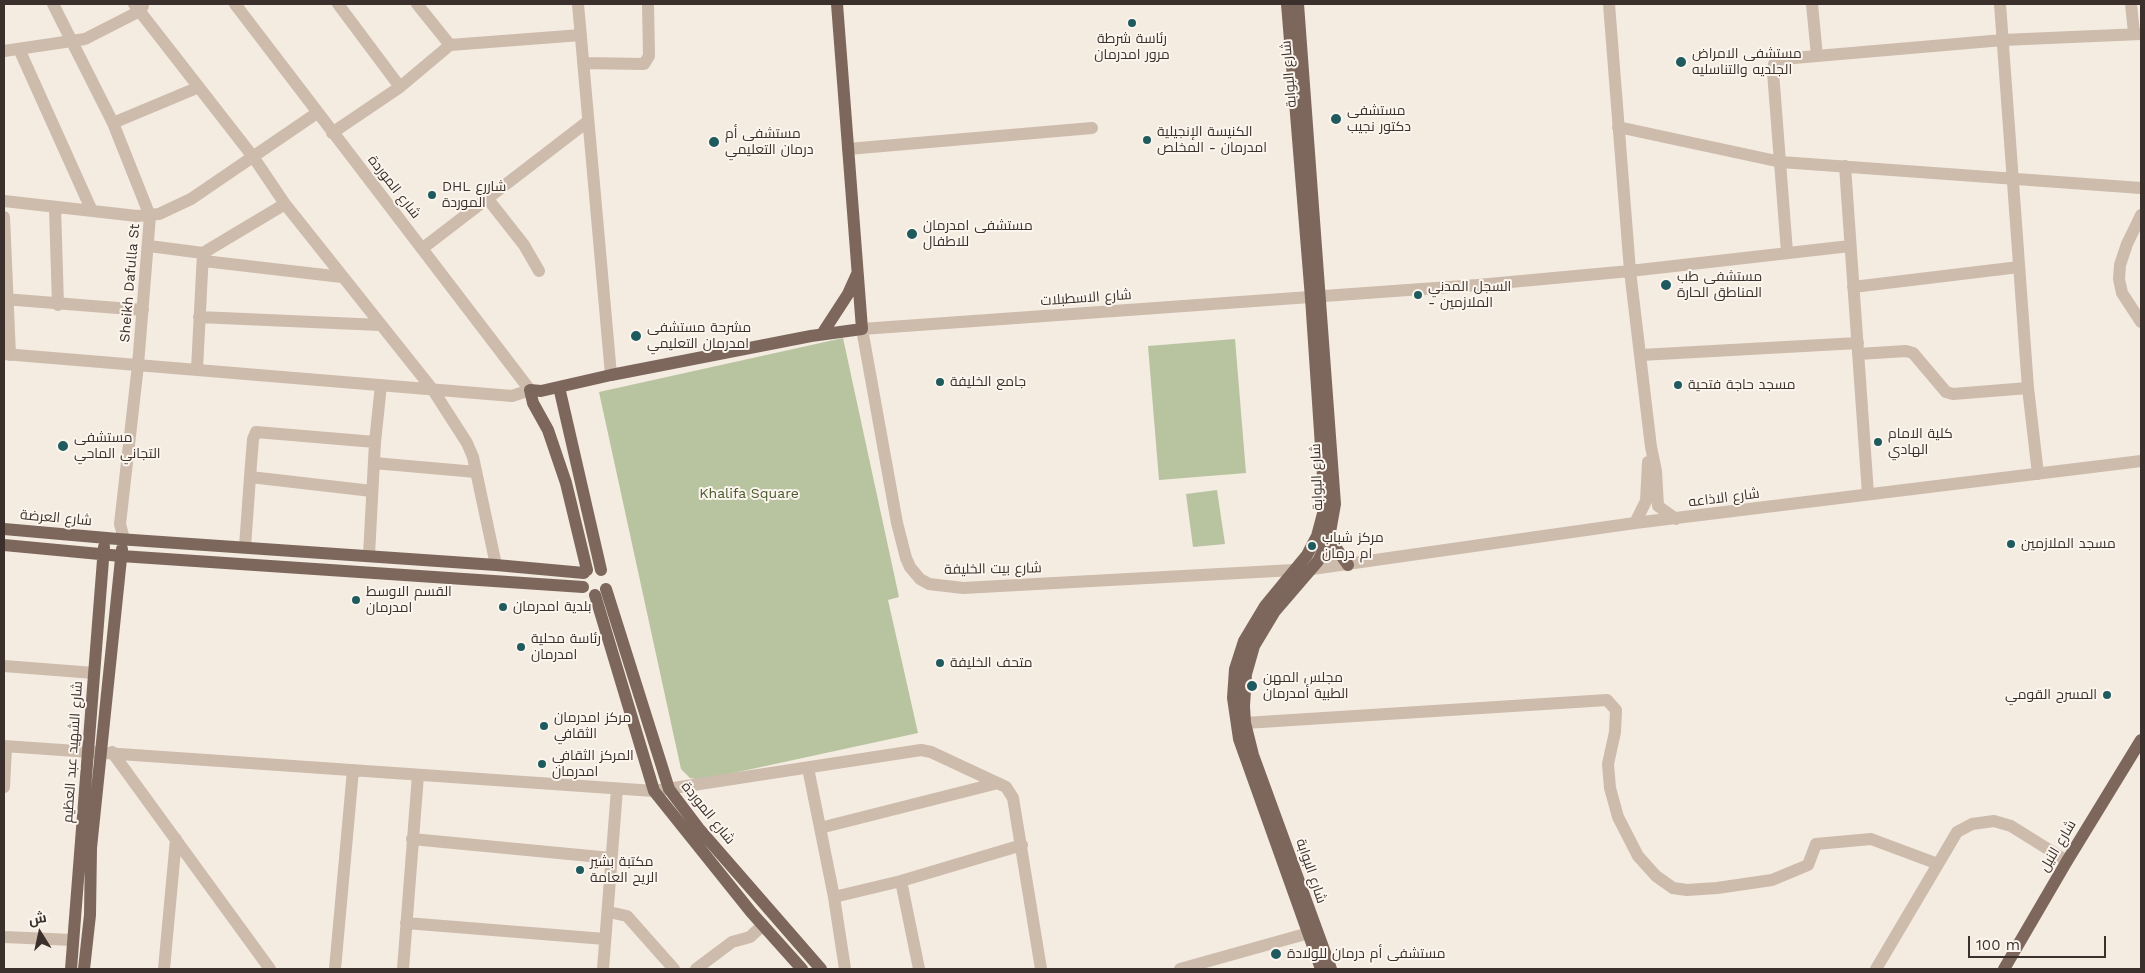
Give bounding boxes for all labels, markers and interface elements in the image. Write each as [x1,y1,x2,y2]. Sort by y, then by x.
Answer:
marker: رئاسة شرطة مرور امدرمان [1126,17,1138,29]
place label: رئاسة شرطة مرور امدرمان [1094,31,1170,64]
street label: شارع البوابة [1278,40,1300,108]
place label: مستشفى الامراض الجلديه والتناسليه [1692,46,1802,78]
marker: مستشفى الامراض الجلديه والتناسليه [1674,55,1688,69]
place label: مستشفى دكتور نجيب [1347,103,1411,136]
marker: مستشفى دكتور نجيب [1329,112,1343,126]
place label: الكنيسة الإنجيلية امدرمان - المخلص [1157,124,1267,156]
place label: مستشفى أم درمان التعليمي [725,126,814,158]
marker: الكنيسة الإنجيلية امدرمان - المخلص [1141,134,1153,146]
marker: مستشفى أم درمان التعليمي [707,135,721,149]
street label: شارع الموردة [364,152,424,222]
place label: DHL شاررع الموردة [442,179,506,212]
marker: DHL شاررع الموردة [426,189,438,201]
place label: مستشفى امدرمان للاطفال [923,218,1033,250]
street label: Sheikh Dafulla St [116,223,144,343]
marker: مستشفى امدرمان للاطفال [905,227,919,241]
place label: مستشفى طب المناطق الحارة [1677,269,1762,302]
marker: مستشفى طب المناطق الحارة [1659,278,1673,292]
place label: السجل المدني - الملازمين [1428,279,1511,312]
street label: شارع الاسطبلات [1040,286,1132,310]
marker: السجل المدني - الملازمين [1412,289,1424,301]
place label: مشرحة مستشفى امدرمان التعليمي [647,320,751,352]
marker: مشرحة مستشفى امدرمان التعليمي [629,329,643,343]
place label: جامع الخليفة [950,374,1026,390]
marker: جامع الخليفة [934,376,946,388]
place label: مسجد حاجة فتحية [1688,377,1796,393]
marker: مسجد حاجة فتحية [1672,379,1684,391]
place label: كلية الامام الهادي [1888,426,1953,458]
place label: مستشفى التجاني الماحي [74,430,161,462]
marker: كلية الامام الهادي [1872,436,1884,448]
marker: مستشفى التجاني الماحي [56,439,70,453]
street label: شارع البوابة [1307,443,1327,511]
street label: شارع الاذاعه [1687,485,1761,511]
park label: Khalifa Square [699,486,799,502]
street label: شارع العرضة [19,506,93,530]
place label: مركز شباب ام درمان [1322,530,1384,562]
place label: مسجد الملازمين [2021,536,2116,552]
marker: مسجد الملازمين [2005,538,2017,550]
marker: مركز شباب ام درمان [1306,540,1318,552]
street label: شارع بيت الخليفة [944,560,1042,578]
place label: القسم الاوسط امدرمان [366,584,452,616]
marker: القسم الاوسط امدرمان [350,594,362,606]
place label: بلدية امدرمان [513,599,591,615]
marker: بلدية امدرمان [497,601,509,613]
place label: رئاسة محلية امدرمان [531,631,601,664]
marker: رئاسة محلية امدرمان [515,641,527,653]
place label: متحف الخليفة [950,655,1033,671]
marker: متحف الخليفة [934,657,946,669]
place label: مجلس المهن الطبية أمدرمان [1263,670,1349,702]
marker: مجلس المهن الطبية أمدرمان [1245,679,1259,693]
street label: شارع الشهيد عبد العظيم [60,680,86,824]
place label: المسرح القومي [2005,687,2097,703]
marker: المسرح القومي [2101,689,2113,701]
place label: مركز امدرمان الثقافي [554,710,631,742]
marker: مركز امدرمان الثقافي [538,720,550,732]
place label: المركز الثقافي امدرمان [552,748,634,780]
marker: المركز الثقافي امدرمان [536,758,548,770]
street label: شارع الموردة [678,778,738,848]
street label: شارع النيل [2036,817,2080,875]
street label: شارع البوابة [1292,836,1330,906]
place label: مكتبة بشير الريح العامة [590,854,658,886]
marker: مكتبة بشير الريح العامة [574,864,586,876]
north arrow [15,908,65,958]
text: ش [27,909,48,928]
scale bar [1970,926,2108,958]
text: 100 m [1976,936,2020,954]
place label: مستشفى أم درمان للولادة [1287,946,1445,962]
marker: مستشفى أم درمان للولادة [1269,947,1283,961]

